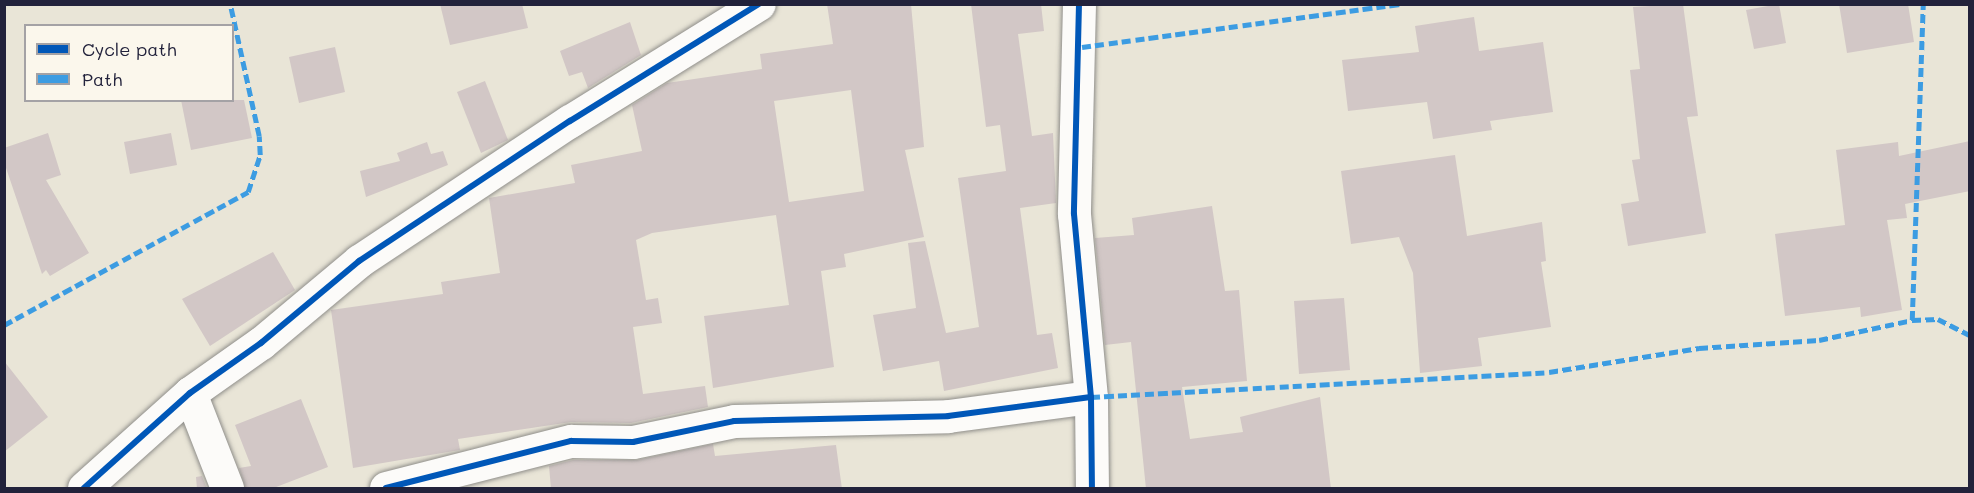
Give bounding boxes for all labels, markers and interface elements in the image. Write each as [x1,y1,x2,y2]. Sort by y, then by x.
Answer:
legend [24,24,234,102]
text: Cycle path [82,37,177,61]
text: Path [82,67,122,91]

